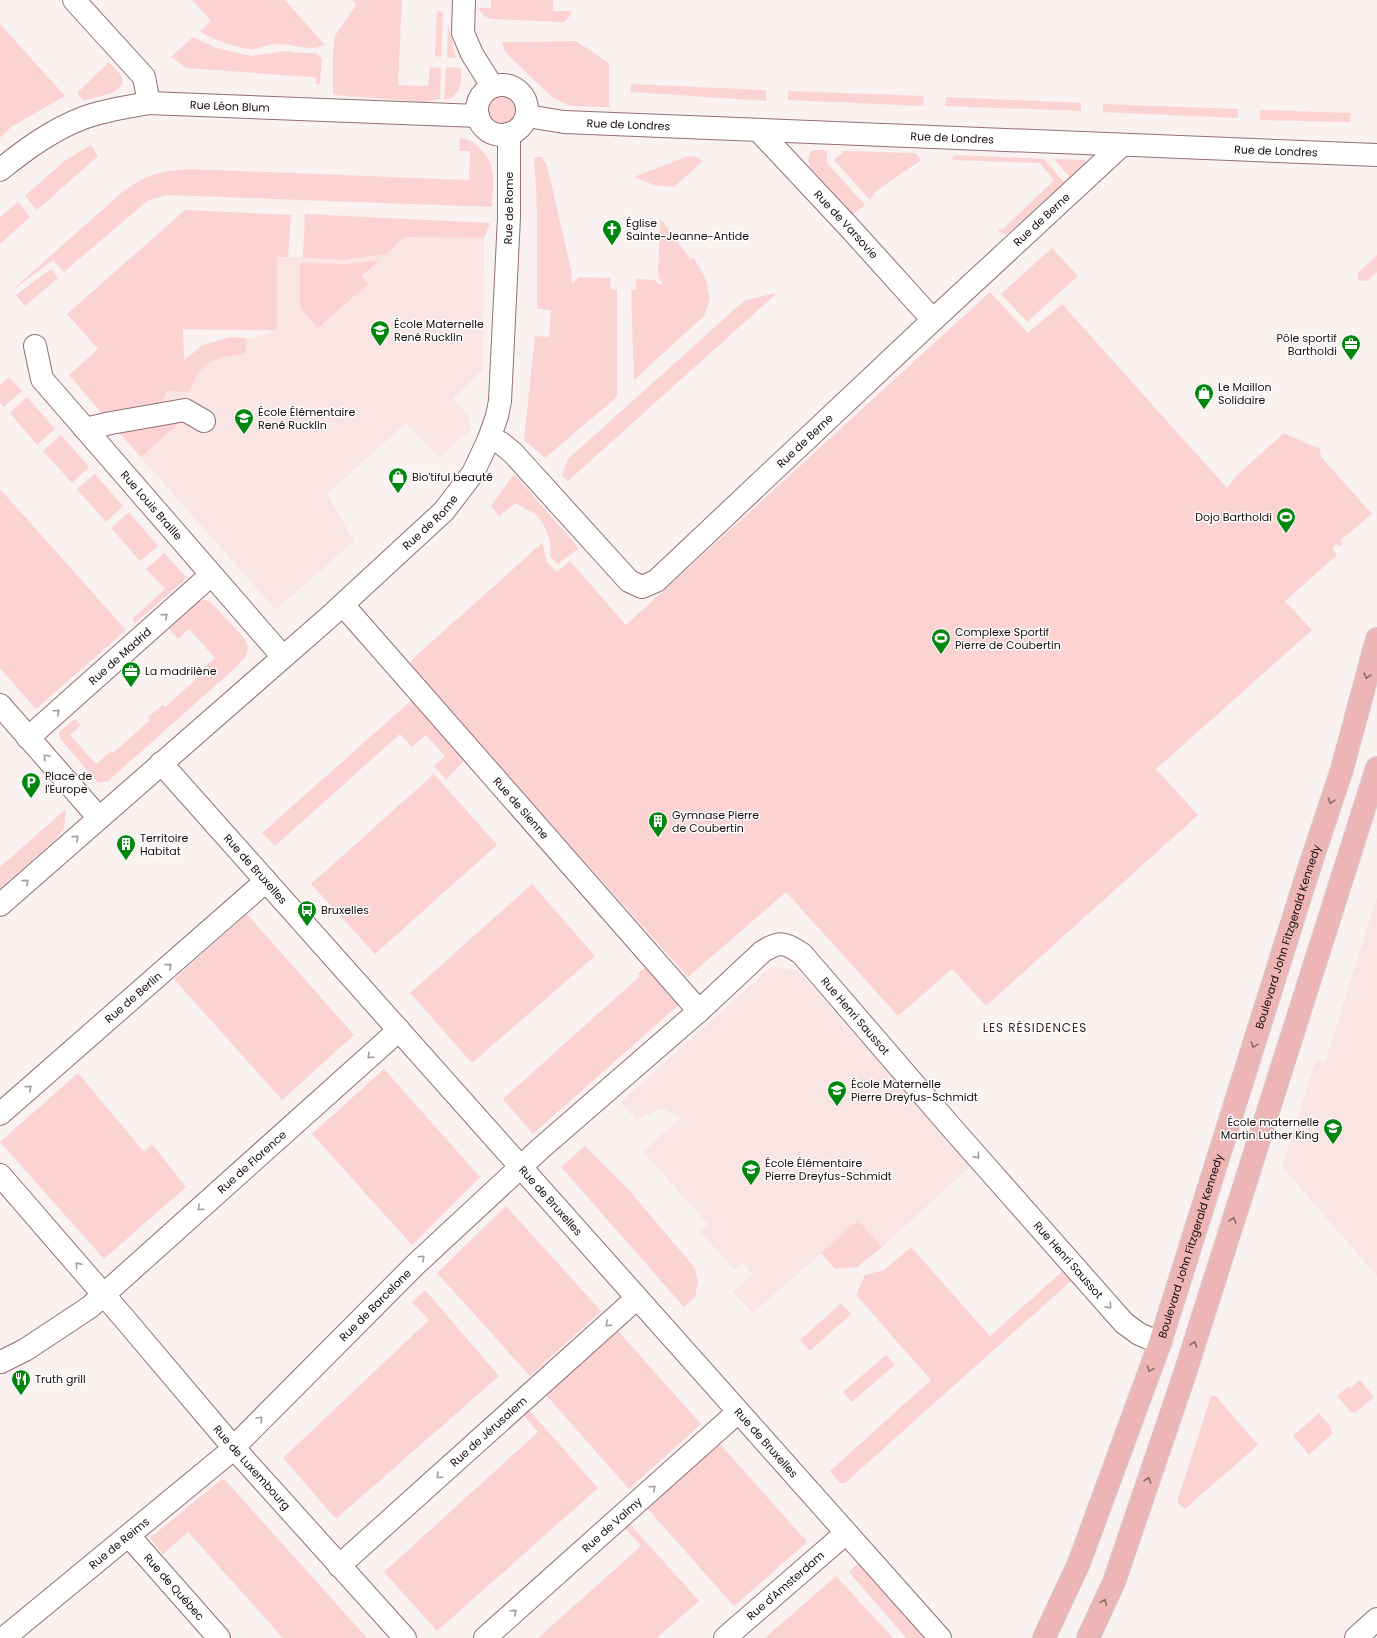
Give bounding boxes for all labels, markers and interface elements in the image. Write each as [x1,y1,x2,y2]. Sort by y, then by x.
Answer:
street label: Rue Léon Blum [190,97,270,116]
street label: Rue de Londres [586,115,671,134]
street label: Rue de Londres [910,128,995,147]
street label: Rue de Londres [1234,141,1318,161]
street label: Rue de Rome [500,171,517,245]
street label: Rue de Varsovie [810,186,882,262]
street label: Rue de Berne [1010,189,1074,250]
place label: Église Sainte-Jeanne-Antide [626,215,749,244]
church icon: Église Sainte-Jeanne-Antide [601,218,623,246]
place label: École Maternelle René Rucklin [394,316,484,345]
school or university icon: École Maternelle René Rucklin [369,319,391,347]
place label: Pôle sportif Bartholdi [1276,330,1337,359]
office icon: Pôle sportif Bartholdi [1340,333,1362,361]
place label: Le Maillon Solidaire [1218,379,1272,408]
shop icon: Le Maillon Solidaire [1193,382,1215,410]
place label: École Élémentaire René Rucklin [258,404,355,433]
school or university icon: École Élémentaire René Rucklin [233,407,255,435]
street label: Rue de Berne [773,410,837,471]
shop icon: Bio'tiful beauté [387,466,409,494]
street label: Rue Louis Braille [117,467,186,544]
place label: Bio'tiful beauté [412,469,493,485]
street label: Rue de Rome [399,491,462,553]
sports icon: Dojo Bartholdi [1275,506,1297,534]
place label: Dojo Bartholdi [1195,509,1272,525]
one-way arrow [160,613,167,620]
street label: Rue de Madrid [85,624,155,689]
place label: Complexe Sportif Pierre de Coubertin [955,624,1061,653]
sports icon: Complexe Sportif Pierre de Coubertin [930,627,952,655]
office icon: La madrilène [120,660,142,688]
place label: La madrilène [145,663,217,679]
one-way arrow [1363,672,1372,679]
one-way arrow [53,710,60,717]
one-way arrow [43,754,51,762]
place label: Place de l'Europe [45,768,92,797]
parking icon: Place de l'Europe [20,771,42,799]
street label: Rue de Sienne [489,774,553,843]
one-way arrow [1327,798,1336,805]
place label: Gymnase Pierre de Coubertin [672,807,759,836]
building icon: Gymnase Pierre de Coubertin [647,810,669,838]
place label: Territoire Habitat [140,830,189,859]
street label: Rue de Bruxelles [220,831,291,908]
building icon: Territoire Habitat [115,833,137,861]
one-way arrow [71,836,79,843]
street label: Boulevard John Fitzgerald Kennedy [1251,842,1325,1031]
one-way arrow [22,879,29,886]
bus stop icon: Bruxelles [296,899,318,927]
place label: Bruxelles [321,902,369,918]
one-way arrow [164,963,172,970]
street label: Rue de Berlin [101,968,165,1027]
street label: Rue Henri Saussot [817,973,893,1058]
district label: LES RÉSIDENCES [983,1019,1087,1036]
one-way arrow [1250,1042,1259,1049]
one-way arrow [367,1052,375,1059]
place label: École Maternelle Pierre Dreyfus-Schmidt [851,1076,978,1105]
school or university icon: École Maternelle Pierre Dreyfus-Schmidt [826,1079,848,1107]
one-way arrow [24,1085,32,1093]
place label: École maternelle Martin Luther King [1221,1114,1319,1143]
school or university icon: École maternelle Martin Luther King [1322,1117,1344,1145]
street label: Rue de Florence [214,1127,290,1197]
one-way arrow [972,1151,979,1159]
street label: Boulevard John Fitzgerald Kennedy [1154,1151,1227,1340]
place label: École Élémentaire Pierre Dreyfus-Schmidt [765,1155,892,1184]
school or university icon: École Élémentaire Pierre Dreyfus-Schmidt [740,1158,762,1186]
street label: Rue de Bruxelles [515,1162,586,1239]
one-way arrow [197,1204,205,1211]
one-way arrow [1229,1216,1237,1223]
street label: Rue Henri Saussot [1030,1218,1107,1302]
one-way arrow [417,1256,425,1263]
one-way arrow [76,1262,83,1269]
street label: Rue de Barcelone [335,1265,415,1345]
one-way arrow [1104,1301,1111,1309]
one-way arrow [605,1319,613,1326]
one-way arrow [1189,1340,1198,1347]
one-way arrow [1147,1365,1155,1372]
restaurant icon: Truth grill [10,1368,32,1396]
place label: Truth grill [35,1371,86,1387]
street label: Rue de Jérusalem [446,1393,530,1471]
street label: Rue de Bruxelles [731,1404,802,1481]
one-way arrow [255,1416,263,1424]
street label: Rue de Luxembourg [210,1421,294,1514]
one-way arrow [436,1471,443,1478]
one-way arrow [1144,1477,1152,1484]
one-way arrow [648,1485,656,1493]
street label: Rue de Valmy [578,1493,646,1556]
street label: Rue de Reims [85,1513,153,1573]
street label: Rue d'Amsterdam [743,1547,828,1624]
street label: Rue de Québec [140,1550,208,1624]
one-way arrow [1099,1599,1107,1607]
one-way arrow [510,1610,517,1617]

